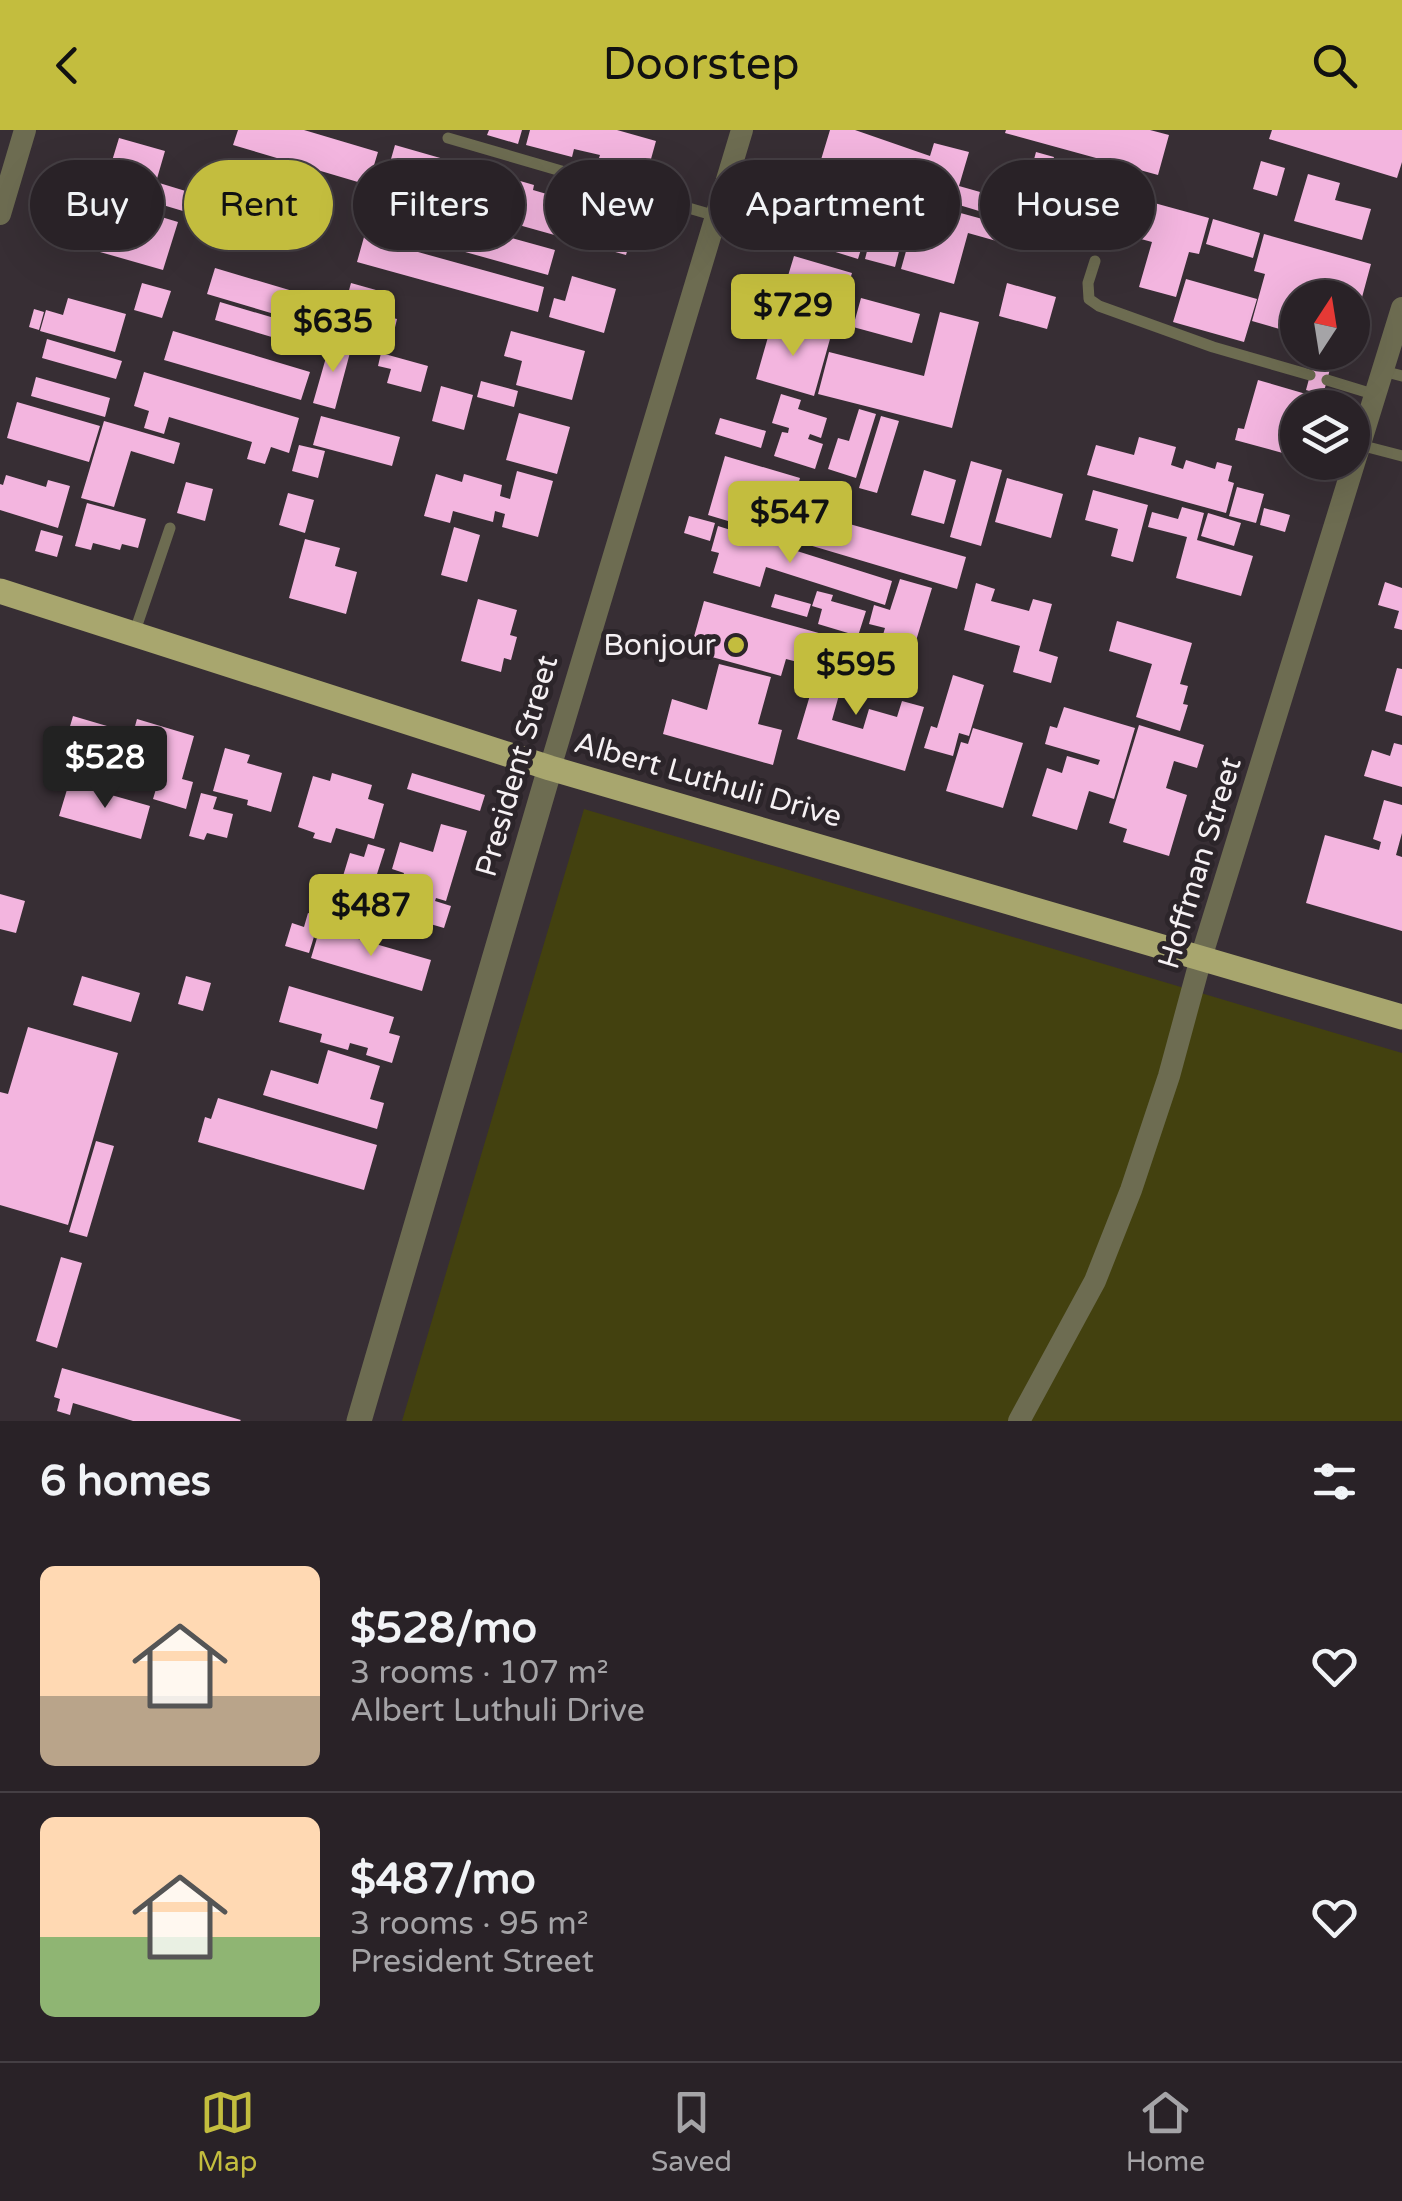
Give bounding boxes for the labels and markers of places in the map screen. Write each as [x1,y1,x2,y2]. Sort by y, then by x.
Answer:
pin: $729 [734,274,852,359]
pin: $635 [274,290,392,375]
pin: $547 [731,481,849,566]
place label: Bonjour [603,627,716,664]
pin: $595 [797,633,915,718]
marker: Bonjour [725,634,747,656]
pin: $528 [46,726,164,811]
pin: $487 [312,874,430,959]

